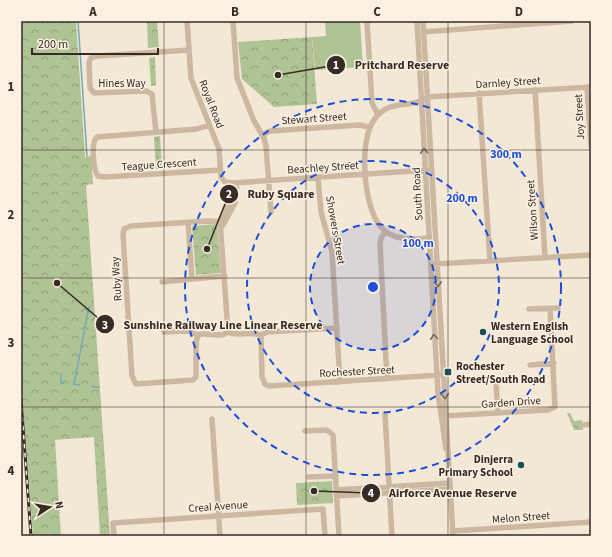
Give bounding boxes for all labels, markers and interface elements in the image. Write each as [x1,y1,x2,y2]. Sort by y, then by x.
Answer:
text: A [88,3,97,21]
text: B [231,3,239,21]
text: C [373,3,381,21]
text: D [515,3,523,21]
scale bar [32,30,158,56]
text: 200 m [38,36,68,53]
callout: Pritchard Reserve [326,53,457,77]
text: 1 [333,57,339,74]
text: Pritchard Reserve [355,57,449,74]
street label: Darnley Street [475,73,541,92]
street label: Hines Way [98,76,146,91]
text: 1 [8,78,15,96]
street label: Royal Road [195,78,228,131]
street label: Joy Street [571,93,588,140]
street label: Stewart Street [281,109,347,128]
text: 300 m [490,146,522,163]
one-way arrow [420,148,429,154]
street label: Teague Crescent [121,154,197,175]
street label: Beachley Street [287,158,360,177]
street label: South Road [409,167,426,221]
street label: Wilson Street [523,179,542,241]
callout: Ruby Square [219,182,322,206]
text: 2 [226,186,232,203]
text: Ruby Square [247,186,315,203]
text: 200 m [446,190,478,207]
street label: Showers Street [322,195,349,266]
text: 2 [8,206,15,224]
text: 100 m [402,235,434,252]
street label: Ruby Way [107,256,126,302]
centre of rings [366,280,380,294]
one-way arrow [434,281,443,287]
callout: Sunshine Railway Line Linear Reserve [95,312,330,336]
text: 3 [102,317,108,334]
text: Sunshine Railway Line Linear Reserve [123,317,323,334]
place label: Western English Language School [491,319,574,347]
marker: Western English Language School [478,327,488,337]
text: 3 [8,334,15,352]
one-way arrow [430,334,439,340]
place label: Rochester Street/South Road [456,359,545,387]
street label: Rochester Street [319,362,395,381]
marker: Rochester Street/South Road [443,367,453,377]
one-way arrow [440,393,449,399]
street label: Garden Drive [481,393,542,412]
place label: Dinjerra Primary School [439,452,514,480]
marker: Dinjerra Primary School [516,460,526,470]
text: 4 [8,462,15,480]
callout: Airforce Avenue Reserve [361,481,525,505]
text: 4 [368,485,375,502]
text: Airforce Avenue Reserve [388,485,517,502]
north arrow [30,487,70,527]
street label: Creal Avenue [188,497,249,516]
text: N [51,500,67,510]
street label: Melon Street [492,508,551,527]

